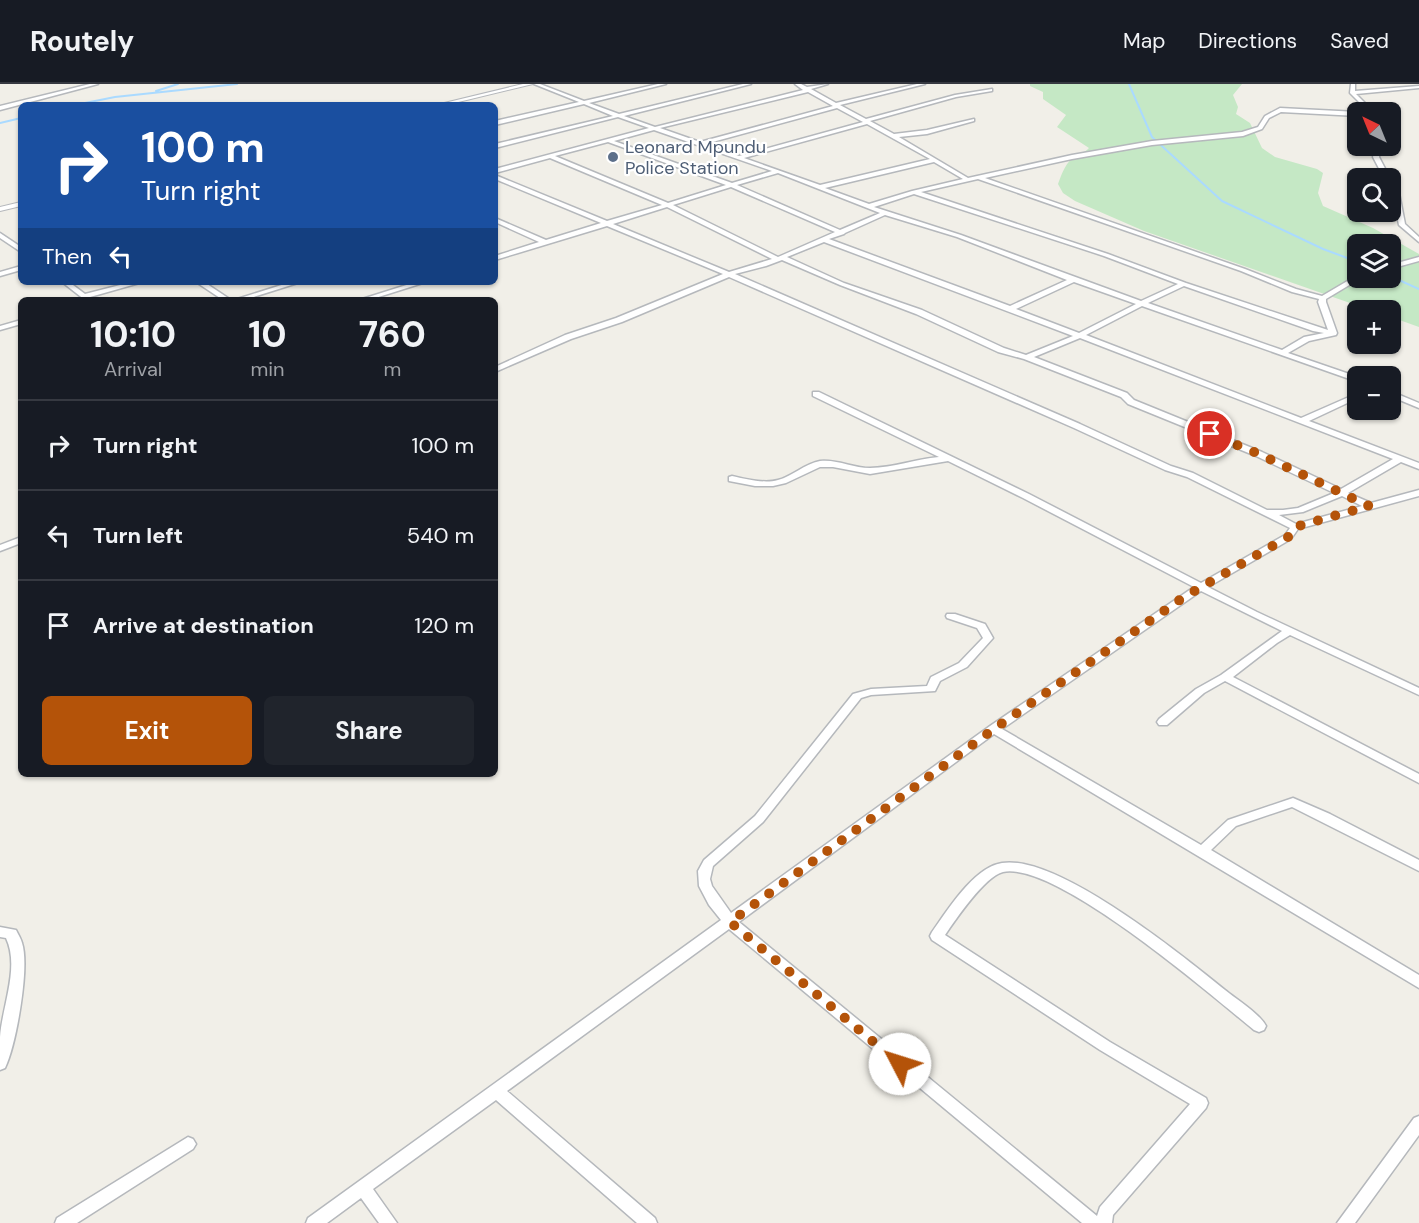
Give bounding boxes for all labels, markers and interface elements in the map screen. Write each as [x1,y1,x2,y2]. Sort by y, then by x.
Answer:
text: Routely [30,23,134,60]
text: Map [1123,27,1165,55]
text: Directions [1198,27,1297,55]
text: Saved [1330,27,1389,55]
north arrow [1347,102,1401,156]
map controls [1347,102,1401,420]
text: 100 m [141,120,265,175]
icon: right [42,126,120,204]
place label: Leonard Mpundu Police Station [625,135,766,180]
marker: Leonard Mpundu Police Station [606,150,620,164]
button: search [1347,168,1401,222]
text: Turn right [141,173,261,208]
button: layers [1347,234,1401,288]
icon: left [104,240,137,273]
text: Then [42,242,92,271]
button: + [1347,300,1401,354]
text: 10:10 [90,311,176,358]
text: 10 [248,311,287,358]
text: 760 [359,311,426,358]
text: Arrival [104,356,162,382]
text: min [250,356,285,382]
text: m [383,356,401,382]
button: − [1347,366,1401,420]
pin [1184,408,1235,459]
icon: arrive [1193,417,1226,450]
icon: right [42,429,75,462]
text: Turn right [93,431,198,460]
text: 100 m [412,431,474,460]
icon: left [42,519,75,552]
text: Turn left [93,521,183,550]
text: 540 m [407,521,474,550]
icon: arrive [42,609,75,642]
text: Arrive at destination [93,611,314,640]
text: 120 m [414,611,474,640]
button: Exit [42,696,252,765]
button: Share [264,696,474,765]
position arrow [868,1032,932,1096]

